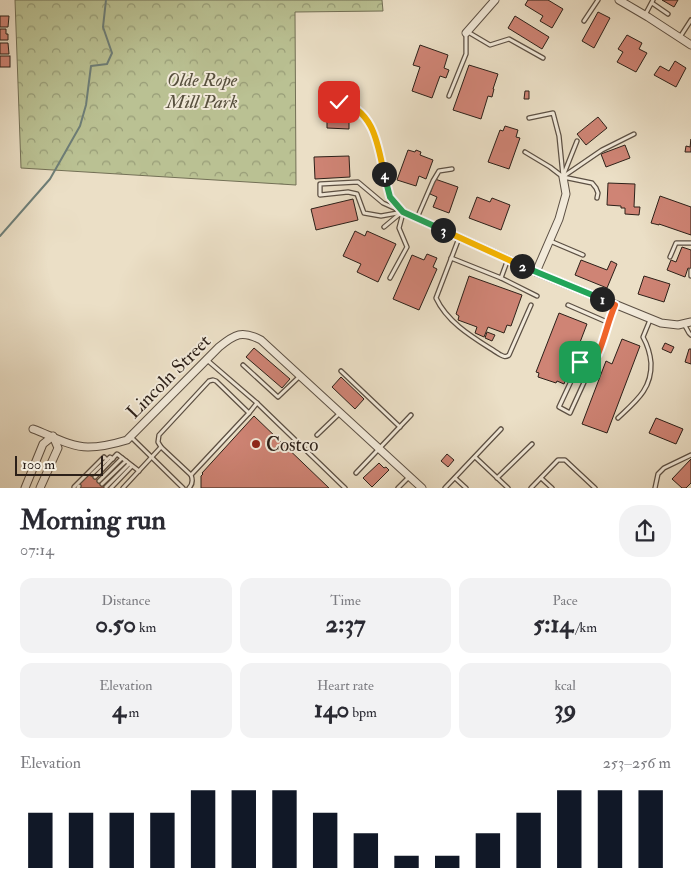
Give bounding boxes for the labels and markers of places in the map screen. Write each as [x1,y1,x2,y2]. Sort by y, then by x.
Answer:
pin [318,81,360,123]
pin: 4 [372,162,396,186]
pin: 3 [430,218,456,242]
pin: 2 [510,254,534,278]
pin: 1 [590,286,614,312]
pin [559,341,601,383]
place label: Costco [266,433,318,457]
marker: Costco [250,438,262,450]

